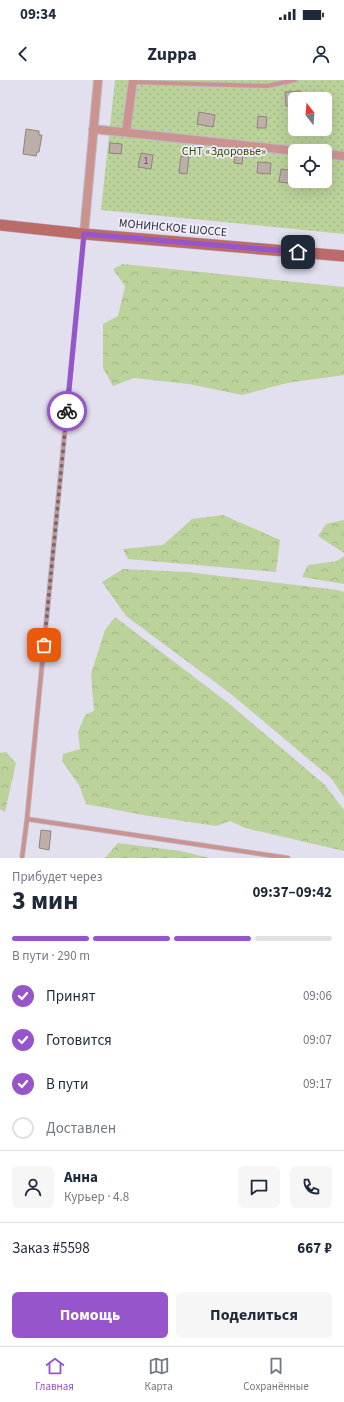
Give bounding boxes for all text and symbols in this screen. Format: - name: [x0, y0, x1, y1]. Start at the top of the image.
- text: 09:34: [20, 4, 56, 25]
- text: Zuppa: [147, 42, 197, 67]
- icon: back: [12, 43, 34, 65]
- icon: person: [310, 43, 332, 65]
- north arrow: [288, 92, 332, 136]
- map controls: [288, 92, 332, 188]
- park label: СНТ «Здоровье»: [182, 143, 266, 160]
- button: locate: [288, 144, 332, 188]
- house number: 1: [144, 154, 149, 168]
- street label: МОНИНСКОЕ ШОССЕ: [118, 215, 228, 241]
- pin: [281, 235, 315, 269]
- icon: home: [287, 241, 309, 263]
- courier: [47, 391, 87, 431]
- icon: bike: [56, 400, 78, 422]
- pin: [27, 628, 61, 662]
- icon: bag: [33, 634, 55, 656]
- text: Прибудет через: [12, 868, 102, 886]
- text: 3 мин: [12, 882, 78, 919]
- text: 09:37–09:42: [252, 882, 332, 903]
- text: В пути · 290 m: [12, 947, 90, 965]
- icon: check: [12, 985, 34, 1007]
- text: Принят: [46, 986, 96, 1007]
- text: 09:06: [303, 987, 332, 1005]
- icon: check: [12, 1029, 34, 1051]
- text: Готовится: [46, 1030, 112, 1051]
- text: 09:07: [303, 1031, 332, 1049]
- icon: check: [12, 1073, 34, 1095]
- text: В пути: [46, 1074, 89, 1095]
- text: 09:17: [303, 1075, 332, 1093]
- text: Доставлен: [46, 1118, 116, 1139]
- button: person: [12, 1166, 54, 1208]
- button: chat: [238, 1166, 280, 1208]
- button: phone: [290, 1166, 332, 1208]
- text: Анна: [64, 1167, 98, 1188]
- text: Курьер · 4.8: [64, 1188, 129, 1206]
- text: Заказ #5598: [12, 1238, 90, 1259]
- text: 667 ₽: [297, 1238, 332, 1259]
- button: Помощь: [12, 1292, 168, 1338]
- button: Поделиться: [176, 1292, 332, 1338]
- tab: Главная: [35, 1355, 74, 1394]
- tab: Карта: [145, 1355, 173, 1394]
- tab: Сохранённые: [243, 1355, 309, 1394]

